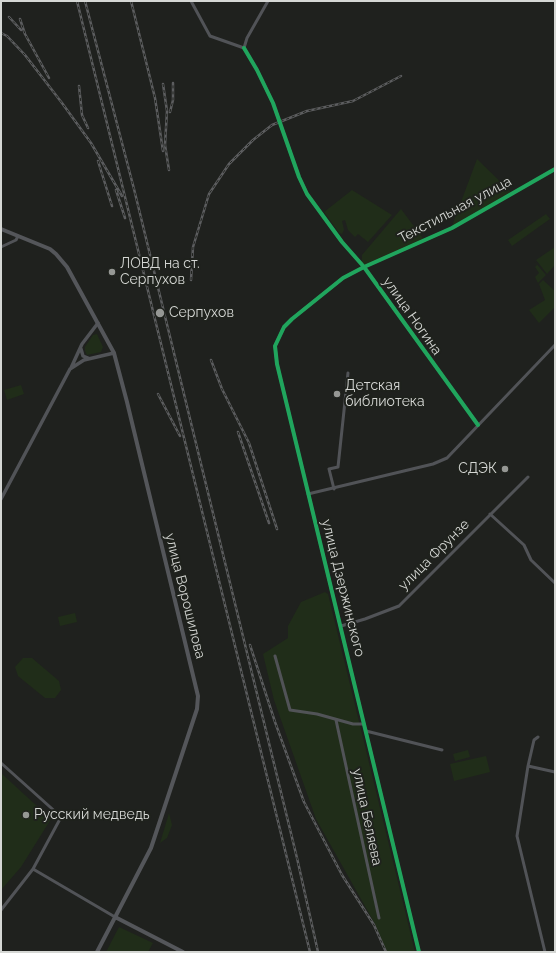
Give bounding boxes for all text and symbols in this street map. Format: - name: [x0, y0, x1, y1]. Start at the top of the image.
- street label: Текстильная улица: [396, 173, 514, 247]
- place label: ЛОВД на ст. Серпухов: [120, 256, 200, 288]
- marker: ЛОВД на ст. Серпухов: [107, 267, 117, 277]
- street label: улица Ногина: [379, 274, 445, 358]
- place label: Серпухов: [169, 305, 234, 321]
- marker: Серпухов: [154, 307, 166, 319]
- place label: Детская библиотека: [345, 378, 425, 410]
- marker: Детская библиотека: [332, 389, 342, 399]
- place label: СДЭК: [458, 461, 497, 477]
- marker: СДЭК: [500, 464, 510, 474]
- street label: улица Фрунзе: [395, 516, 473, 594]
- street label: улица Дзержинского: [318, 517, 368, 659]
- street label: улица Ворошилова: [161, 532, 209, 660]
- street label: улица Беляева: [348, 767, 386, 867]
- place label: Русский медведь: [34, 807, 150, 823]
- marker: Русский медведь: [21, 810, 31, 820]

